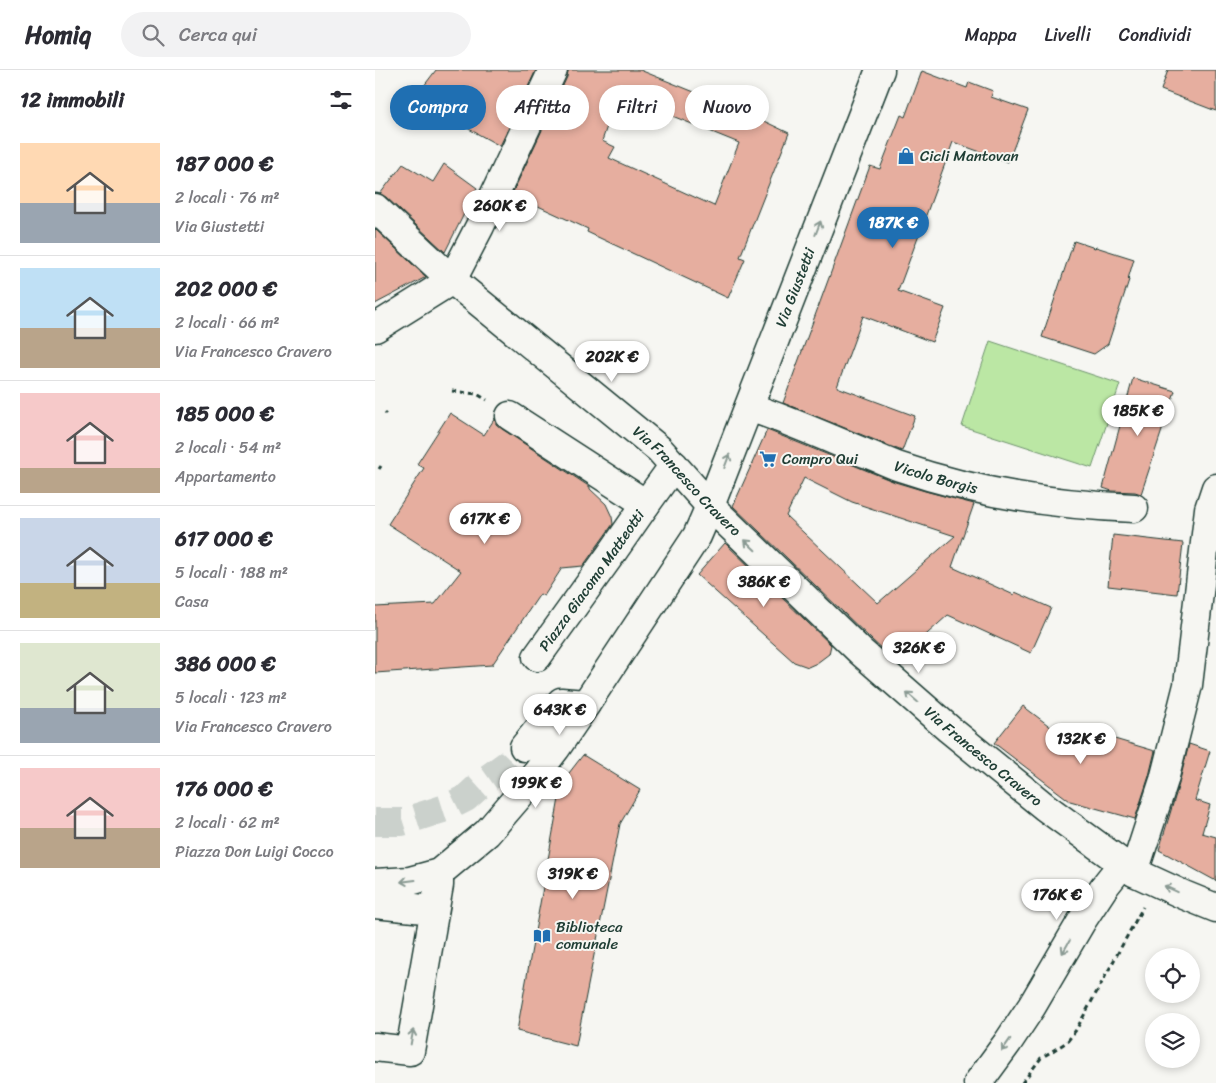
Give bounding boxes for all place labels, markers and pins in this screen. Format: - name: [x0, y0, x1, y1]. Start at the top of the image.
- place label: Cicli Mantovan: [920, 143, 1019, 169]
- shop icon: Cicli Mantovan: [896, 146, 916, 166]
- pin: 260K €: [459, 190, 541, 232]
- pin: 187K €: [852, 206, 934, 249]
- pin: 202K €: [571, 340, 653, 383]
- pin: 185K €: [1097, 394, 1179, 437]
- place label: Compro Qui: [782, 446, 859, 472]
- supermarket icon: Compro Qui: [758, 449, 778, 469]
- pin: 617K €: [444, 502, 526, 545]
- pin: 386K €: [723, 566, 805, 608]
- pin: 326K €: [878, 632, 960, 674]
- pin: 643K €: [519, 694, 601, 736]
- pin: 132K €: [1040, 722, 1122, 765]
- pin: 199K €: [495, 766, 577, 809]
- pin: 319K €: [532, 858, 614, 900]
- pin: 176K €: [1016, 878, 1098, 921]
- place label: Biblioteca comunale: [556, 914, 623, 957]
- library icon: Biblioteca comunale: [532, 926, 552, 946]

